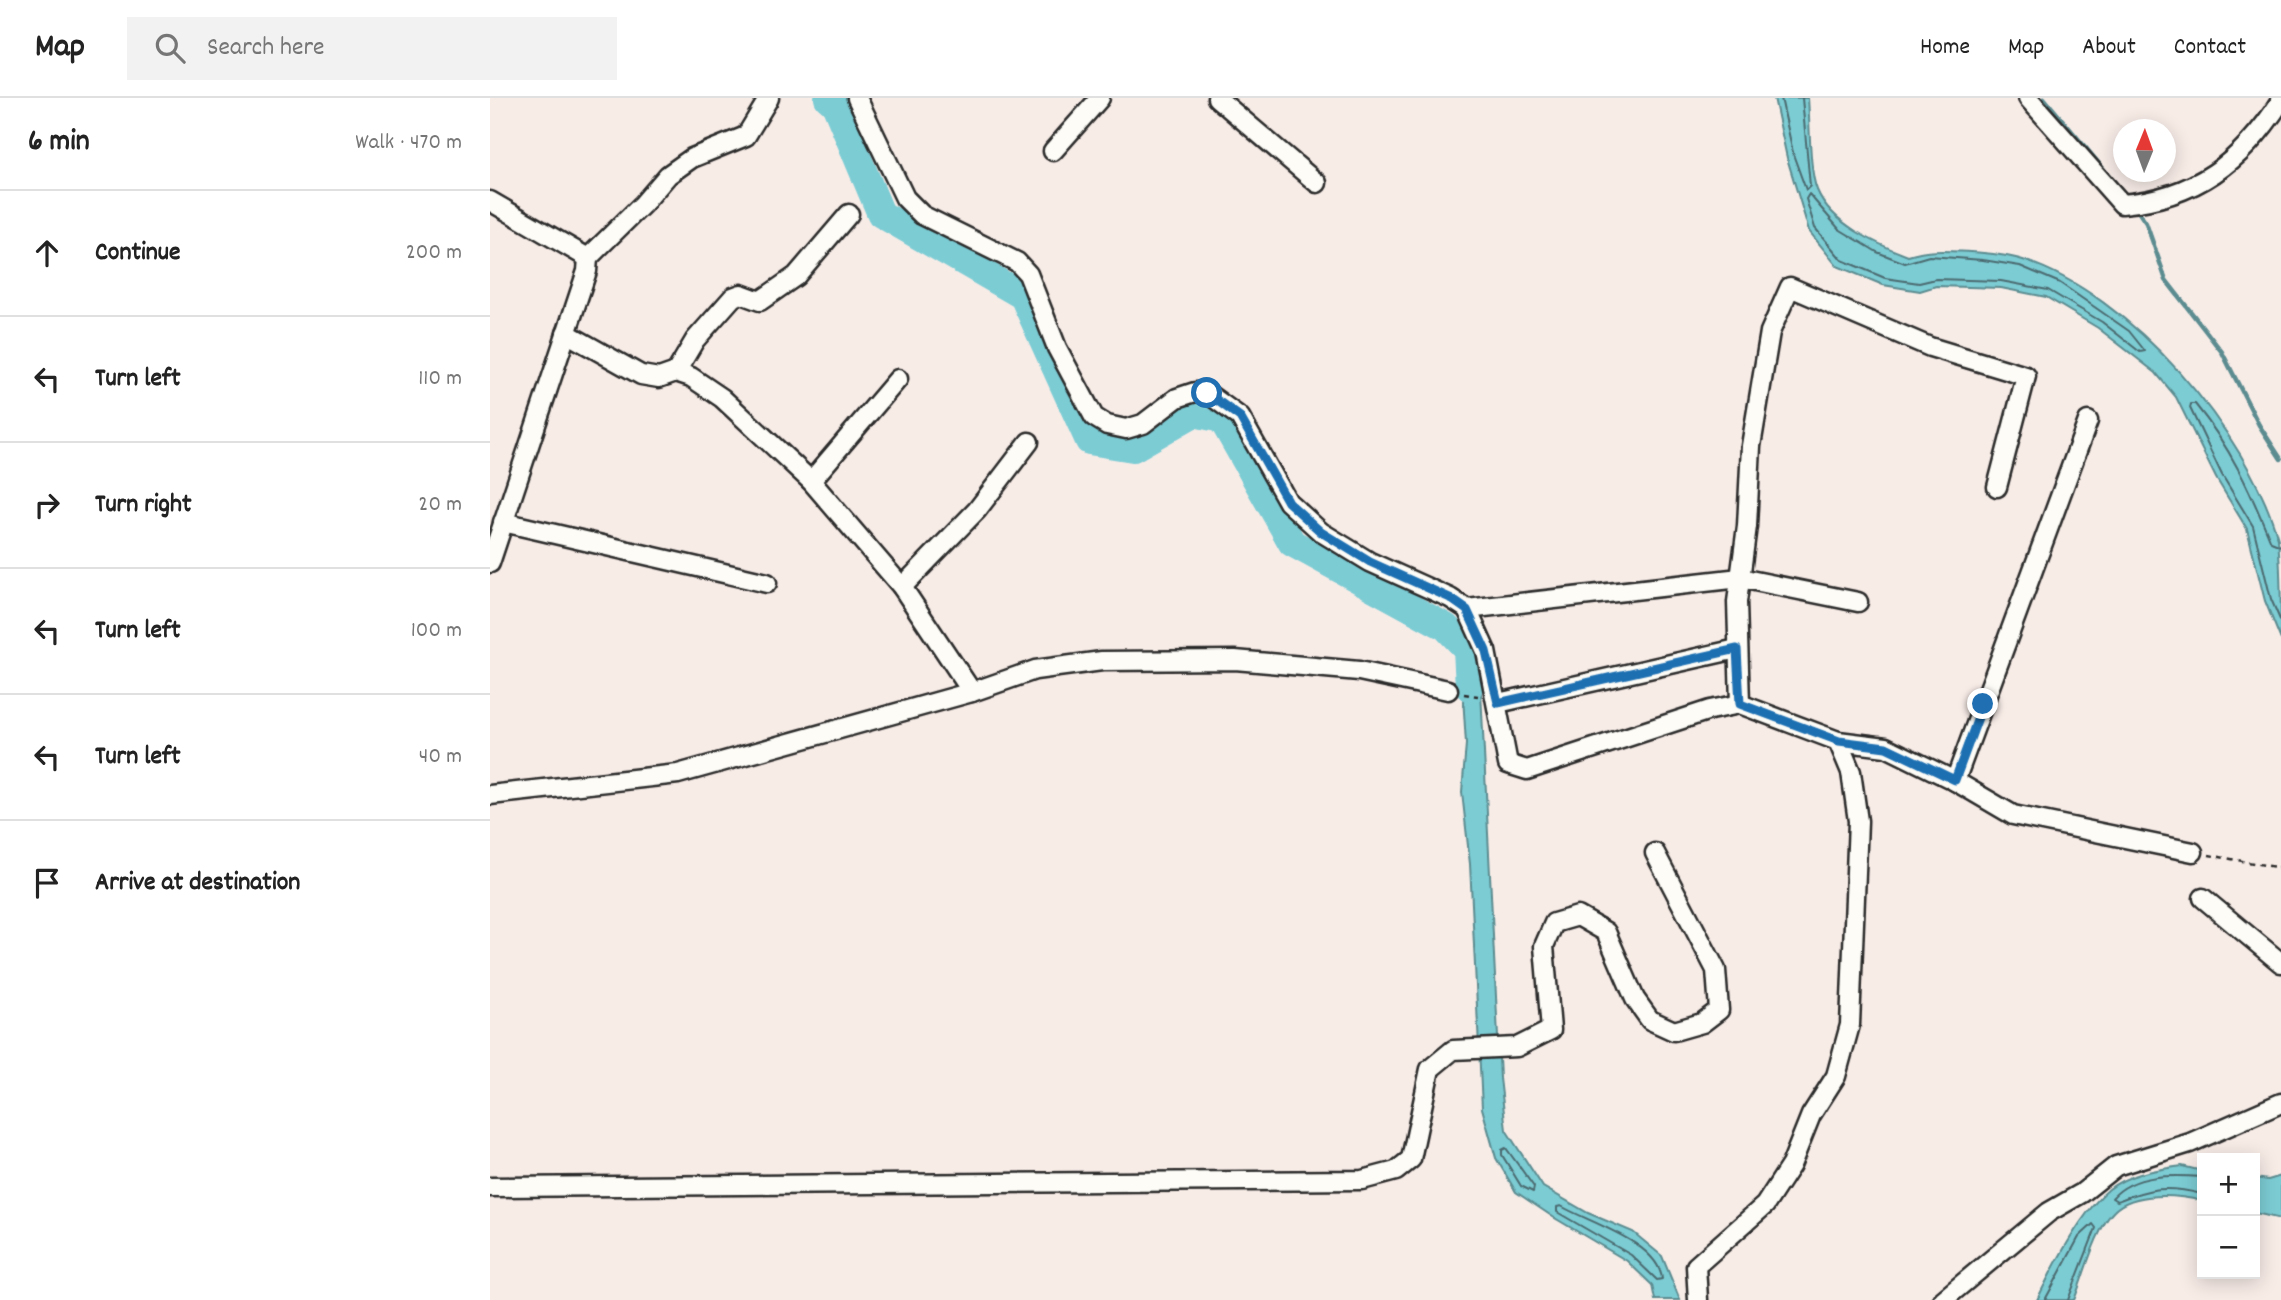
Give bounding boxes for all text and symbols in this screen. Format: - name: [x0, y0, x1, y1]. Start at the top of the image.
- search box: [127, 17, 617, 80]
- text: Map: [35, 25, 85, 72]
- icon: search: [151, 29, 189, 67]
- text: Search here: [207, 30, 325, 67]
- text: Home: [1920, 31, 1970, 65]
- text: Map: [2008, 31, 2044, 65]
- text: About: [2082, 31, 2136, 65]
- text: Contact: [2174, 31, 2246, 65]
- north arrow: [2113, 119, 2176, 182]
- text: 6 min: [28, 122, 90, 165]
- text: Walk · 470 m: [355, 127, 462, 160]
- icon: ahead: [28, 234, 66, 272]
- text: Continue: [95, 235, 180, 272]
- text: 200 m: [406, 237, 462, 270]
- icon: left: [28, 360, 66, 398]
- text: Turn left: [95, 361, 181, 398]
- text: 110 m: [418, 363, 462, 396]
- route start: [1191, 377, 1222, 408]
- icon: right: [28, 486, 66, 524]
- text: Turn right: [95, 487, 192, 524]
- text: 20 m: [418, 489, 462, 522]
- icon: left: [28, 612, 66, 650]
- text: Turn left: [95, 613, 181, 650]
- text: 100 m: [411, 615, 462, 648]
- route end: [1967, 688, 1998, 719]
- icon: left: [28, 738, 66, 776]
- text: Turn left: [95, 739, 181, 776]
- text: 40 m: [419, 741, 462, 774]
- icon: arrive: [28, 864, 66, 902]
- text: Arrive at destination: [95, 865, 300, 902]
- map controls: [2197, 1153, 2260, 1279]
- button: +: [2197, 1153, 2260, 1216]
- button: −: [2197, 1216, 2260, 1279]

